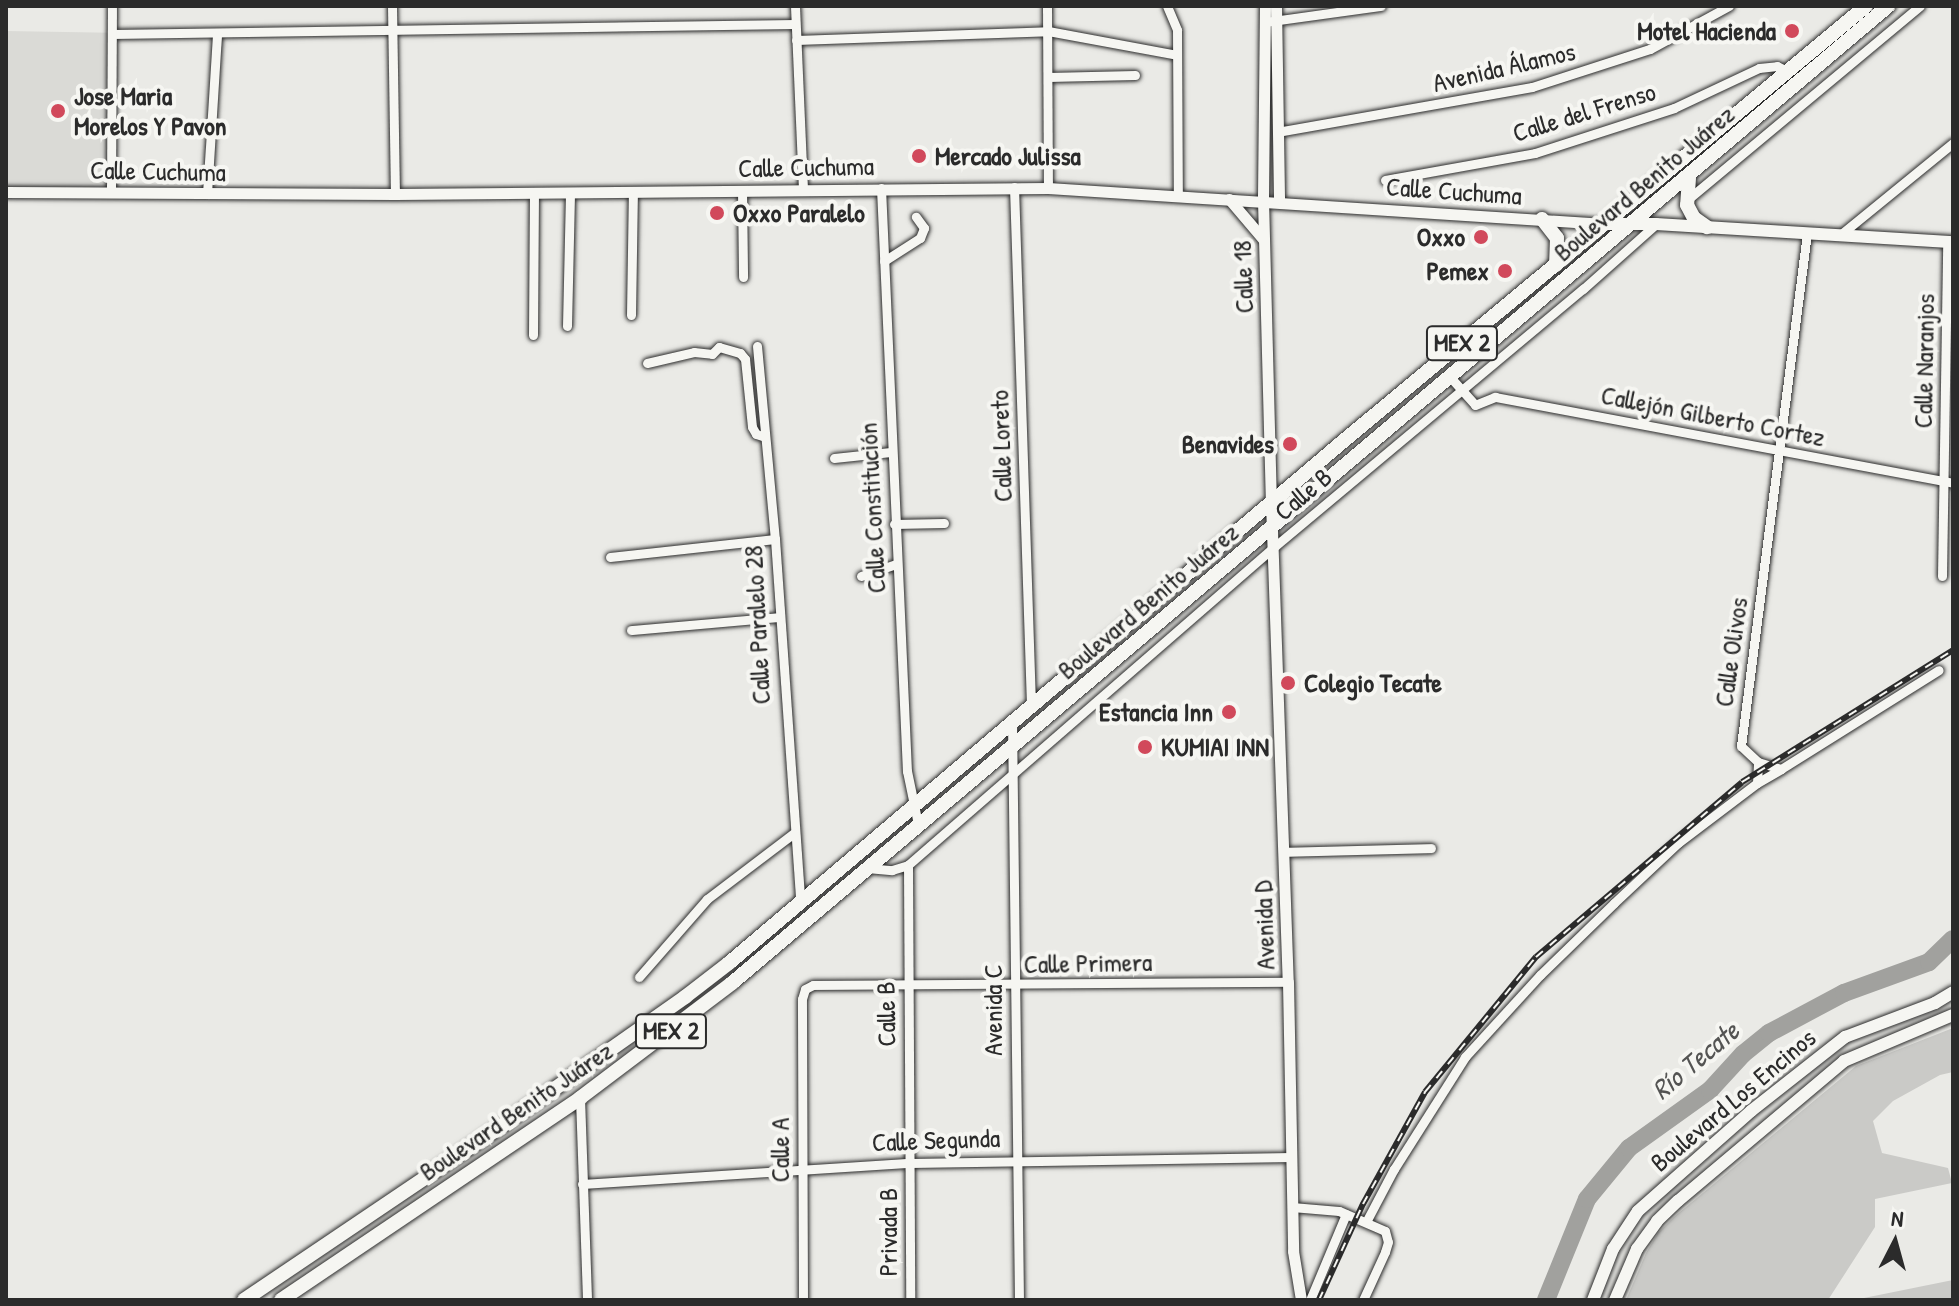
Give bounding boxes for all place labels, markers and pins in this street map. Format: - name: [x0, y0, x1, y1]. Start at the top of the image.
- place label: Motel Hacienda: [1637, 15, 1776, 47]
- marker: Motel Hacienda: [1783, 22, 1801, 40]
- place label: Jose Maria Morelos Y Pavon: [74, 80, 226, 142]
- marker: Jose Maria Morelos Y Pavon: [49, 102, 67, 120]
- place label: Mercado Julissa: [935, 140, 1081, 172]
- marker: Mercado Julissa: [910, 147, 928, 165]
- place label: Oxxo Paralelo: [733, 197, 865, 229]
- marker: Oxxo Paralelo: [708, 204, 726, 222]
- place label: Oxxo: [1417, 221, 1465, 253]
- marker: Oxxo: [1472, 228, 1490, 246]
- place label: Pemex: [1426, 255, 1489, 287]
- marker: Pemex: [1496, 262, 1514, 280]
- place label: Benavides: [1182, 428, 1274, 460]
- marker: Benavides: [1281, 435, 1299, 453]
- place label: Colegio Tecate: [1304, 667, 1442, 699]
- marker: Colegio Tecate: [1279, 674, 1297, 692]
- place label: Estancia Inn: [1099, 696, 1213, 728]
- marker: Estancia Inn: [1220, 703, 1238, 721]
- place label: KUMIAI INN: [1161, 731, 1269, 763]
- marker: KUMIAI INN: [1136, 738, 1154, 756]

